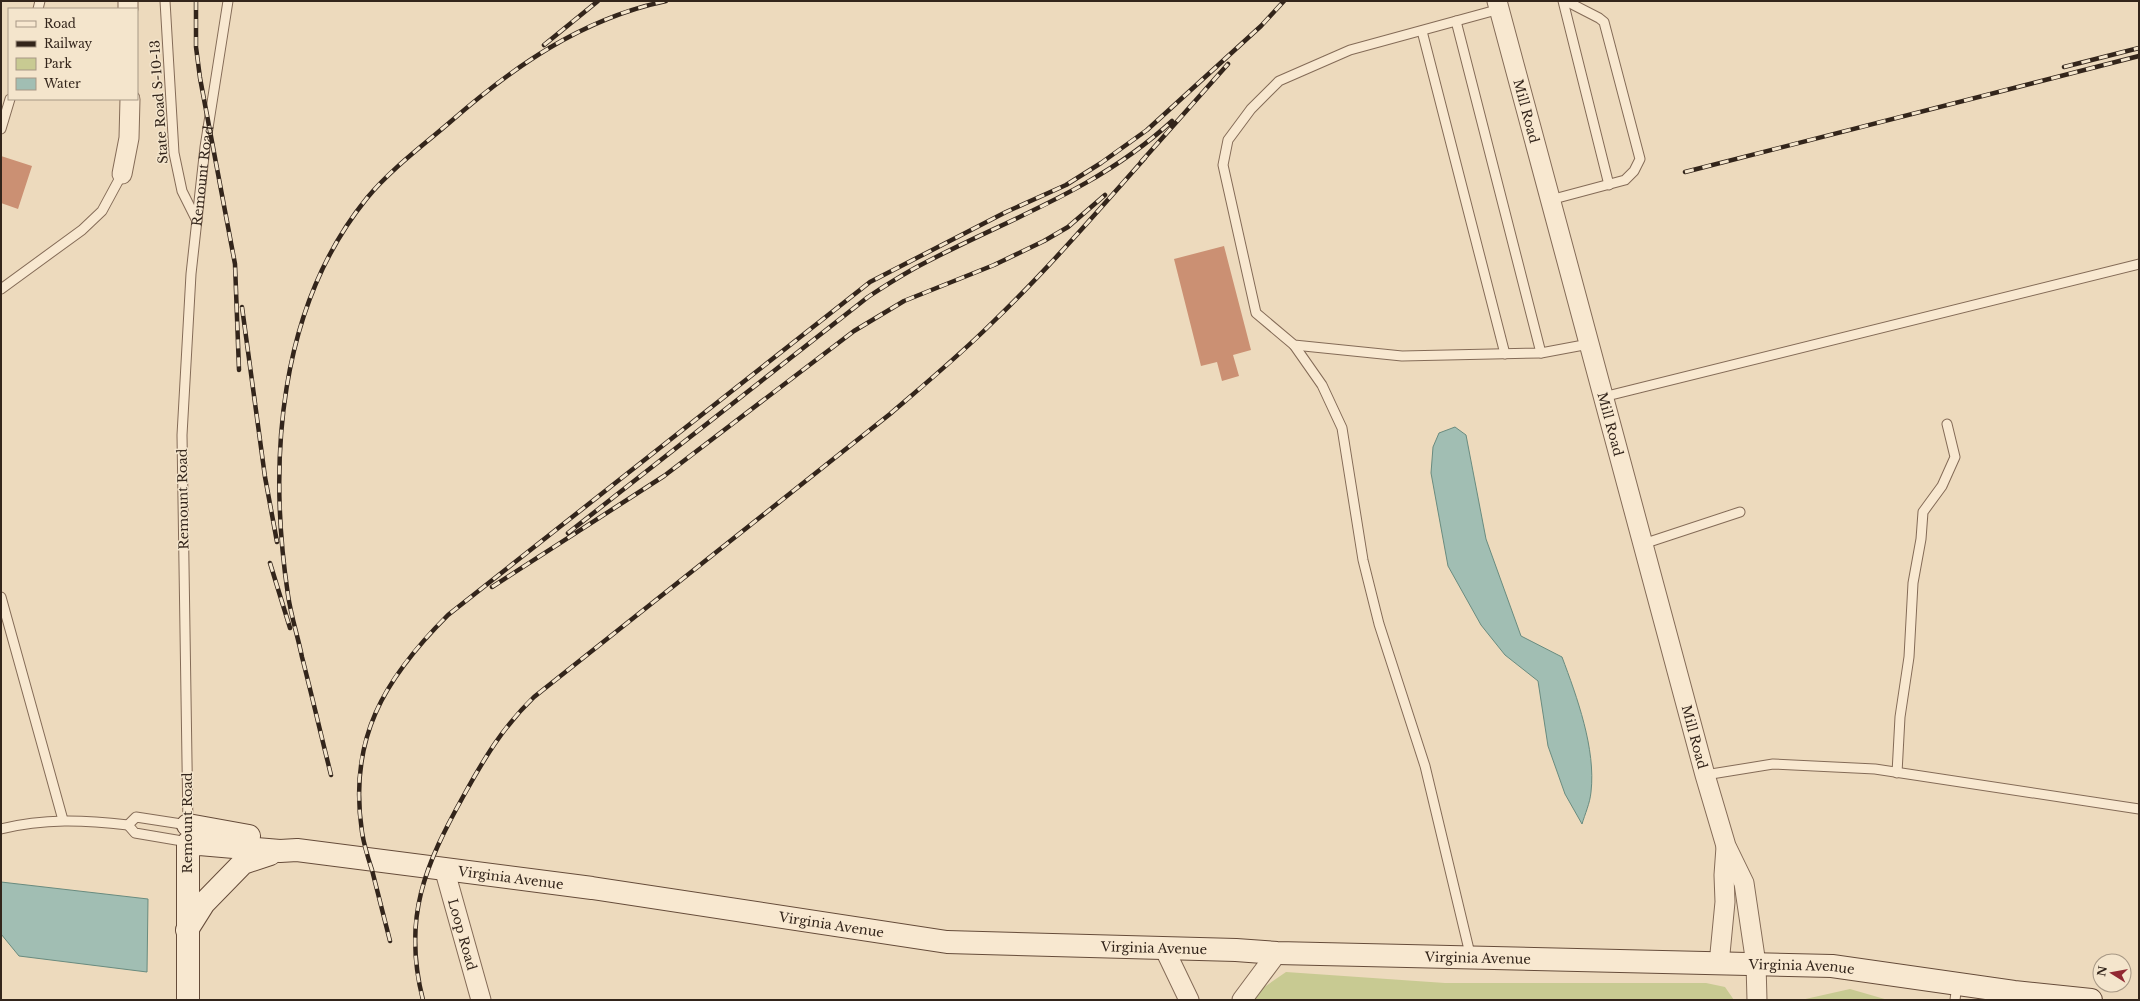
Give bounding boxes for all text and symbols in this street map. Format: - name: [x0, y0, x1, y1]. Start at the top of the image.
- legend: [8, 8, 138, 100]
- text: Road: [44, 16, 76, 31]
- text: Railway: [44, 36, 93, 51]
- street label: State Road S-10-13: [146, 39, 172, 165]
- text: Park: [44, 56, 72, 71]
- text: Water: [43, 76, 81, 91]
- street label: Mill Road: [1510, 77, 1543, 145]
- street label: Remount Road: [188, 124, 217, 227]
- street label: Mill Road: [1594, 390, 1627, 458]
- street label: Remount Road: [174, 448, 192, 550]
- street label: Mill Road: [1678, 703, 1712, 771]
- street label: Remount Road: [179, 772, 196, 873]
- street label: Virginia Avenue: [456, 862, 565, 893]
- street label: Loop Road: [444, 897, 481, 972]
- street label: Virginia Avenue: [777, 908, 885, 941]
- street label: Virginia Avenue: [1100, 938, 1207, 958]
- street label: Virginia Avenue: [1424, 948, 1531, 967]
- north arrow: [2092, 953, 2132, 993]
- street label: Virginia Avenue: [1747, 956, 1856, 978]
- text: N: [2094, 964, 2110, 978]

